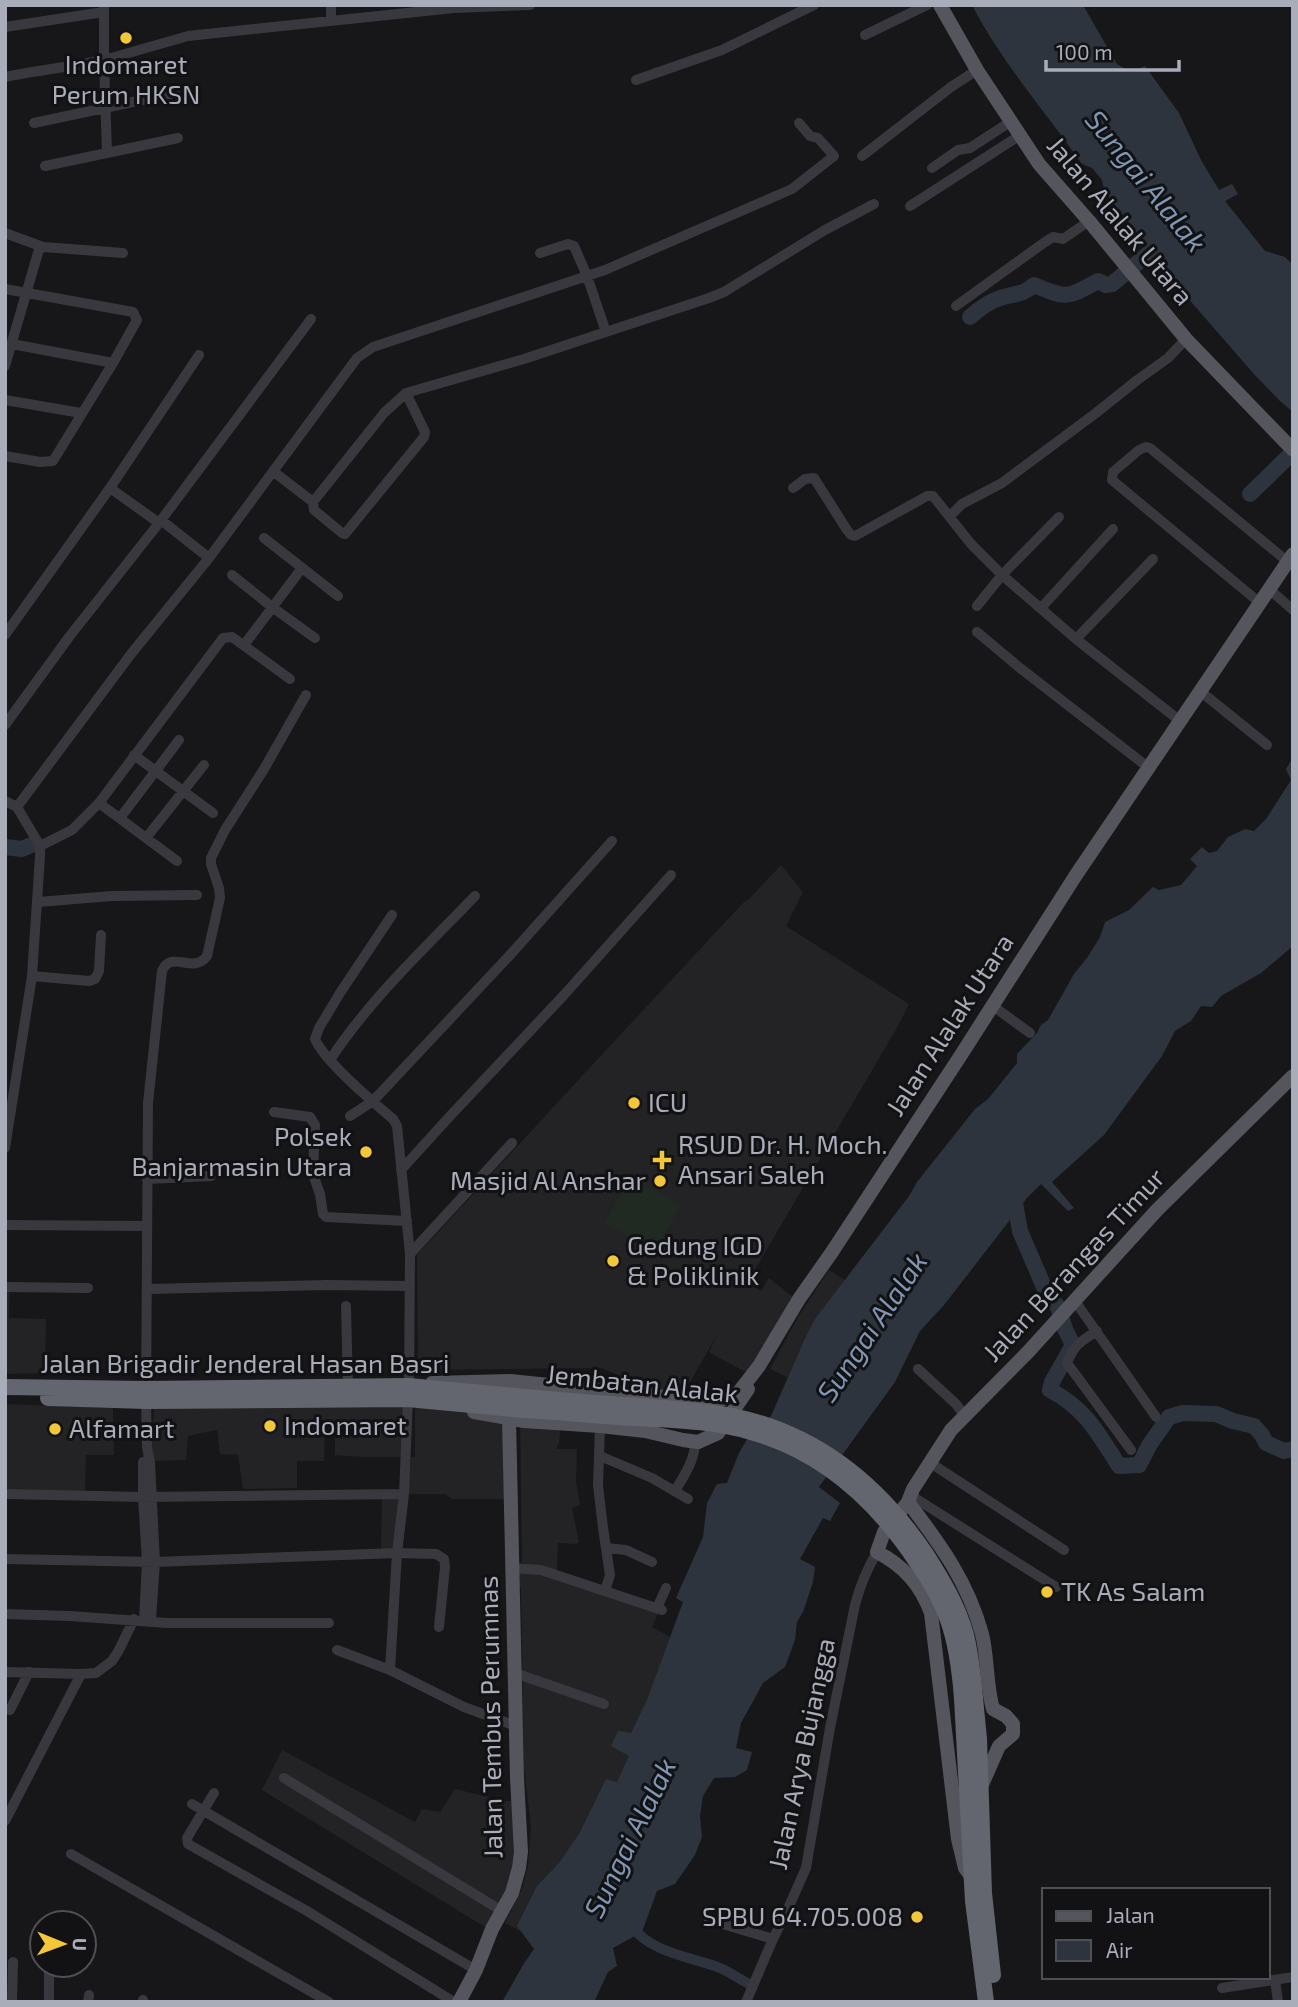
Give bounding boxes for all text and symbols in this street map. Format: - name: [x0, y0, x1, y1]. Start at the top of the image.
- scale bar: [1046, 28, 1179, 72]
- marker: Indomaret Perum HKSN: [118, 30, 134, 46]
- text: 100 m: [1056, 39, 1113, 64]
- place label: Indomaret Perum HKSN: [52, 48, 200, 109]
- water label: Sungai Alalak: [1079, 103, 1214, 258]
- street label: Jalan Alalak Utara: [1042, 129, 1201, 311]
- street label: Jalan Alalak Utara: [878, 927, 1019, 1121]
- place label: ICU: [648, 1086, 687, 1117]
- marker: ICU: [626, 1095, 642, 1111]
- place label: Polsek Banjarmasin Utara: [131, 1120, 352, 1181]
- place label: RSUD Dr. H. Moch. Ansari Saleh: [678, 1128, 888, 1189]
- marker: Polsek Banjarmasin Utara: [358, 1144, 374, 1160]
- marker: RSUD Dr. H. Moch. Ansari Saleh: [652, 1150, 672, 1170]
- street label: Jalan Berangas Timur: [975, 1161, 1170, 1367]
- place label: Masjid Al Anshar: [450, 1164, 646, 1195]
- marker: Masjid Al Anshar: [652, 1173, 668, 1189]
- place label: Gedung IGD & Poliklinik: [627, 1229, 763, 1290]
- water label: Sungai Alalak: [809, 1245, 934, 1408]
- marker: Gedung IGD & Poliklinik: [605, 1253, 621, 1269]
- street label: Jalan Brigadir Jenderal Hasan Basri: [40, 1347, 450, 1378]
- street label: Jembatan Alalak: [545, 1357, 740, 1408]
- place label: Indomaret: [284, 1409, 407, 1440]
- place label: Alfamart: [69, 1412, 174, 1443]
- marker: Indomaret: [262, 1418, 278, 1434]
- marker: Alfamart: [47, 1421, 63, 1437]
- street label: Jalan Tembus Perumnas: [472, 1575, 507, 1859]
- place label: TK As Salam: [1061, 1575, 1205, 1606]
- marker: TK As Salam: [1039, 1584, 1055, 1600]
- street label: Jalan Arya Bujangga: [761, 1635, 840, 1872]
- water label: Sungai Alalak: [576, 1752, 682, 1923]
- legend: [1042, 1888, 1270, 1979]
- place label: SPBU 64.705.008: [702, 1900, 903, 1931]
- text: Jalan: [1106, 1902, 1155, 1927]
- north arrow: [28, 1909, 98, 1979]
- marker: SPBU 64.705.008: [909, 1909, 925, 1925]
- text: Air: [1106, 1937, 1133, 1962]
- text: U: [69, 1938, 92, 1951]

